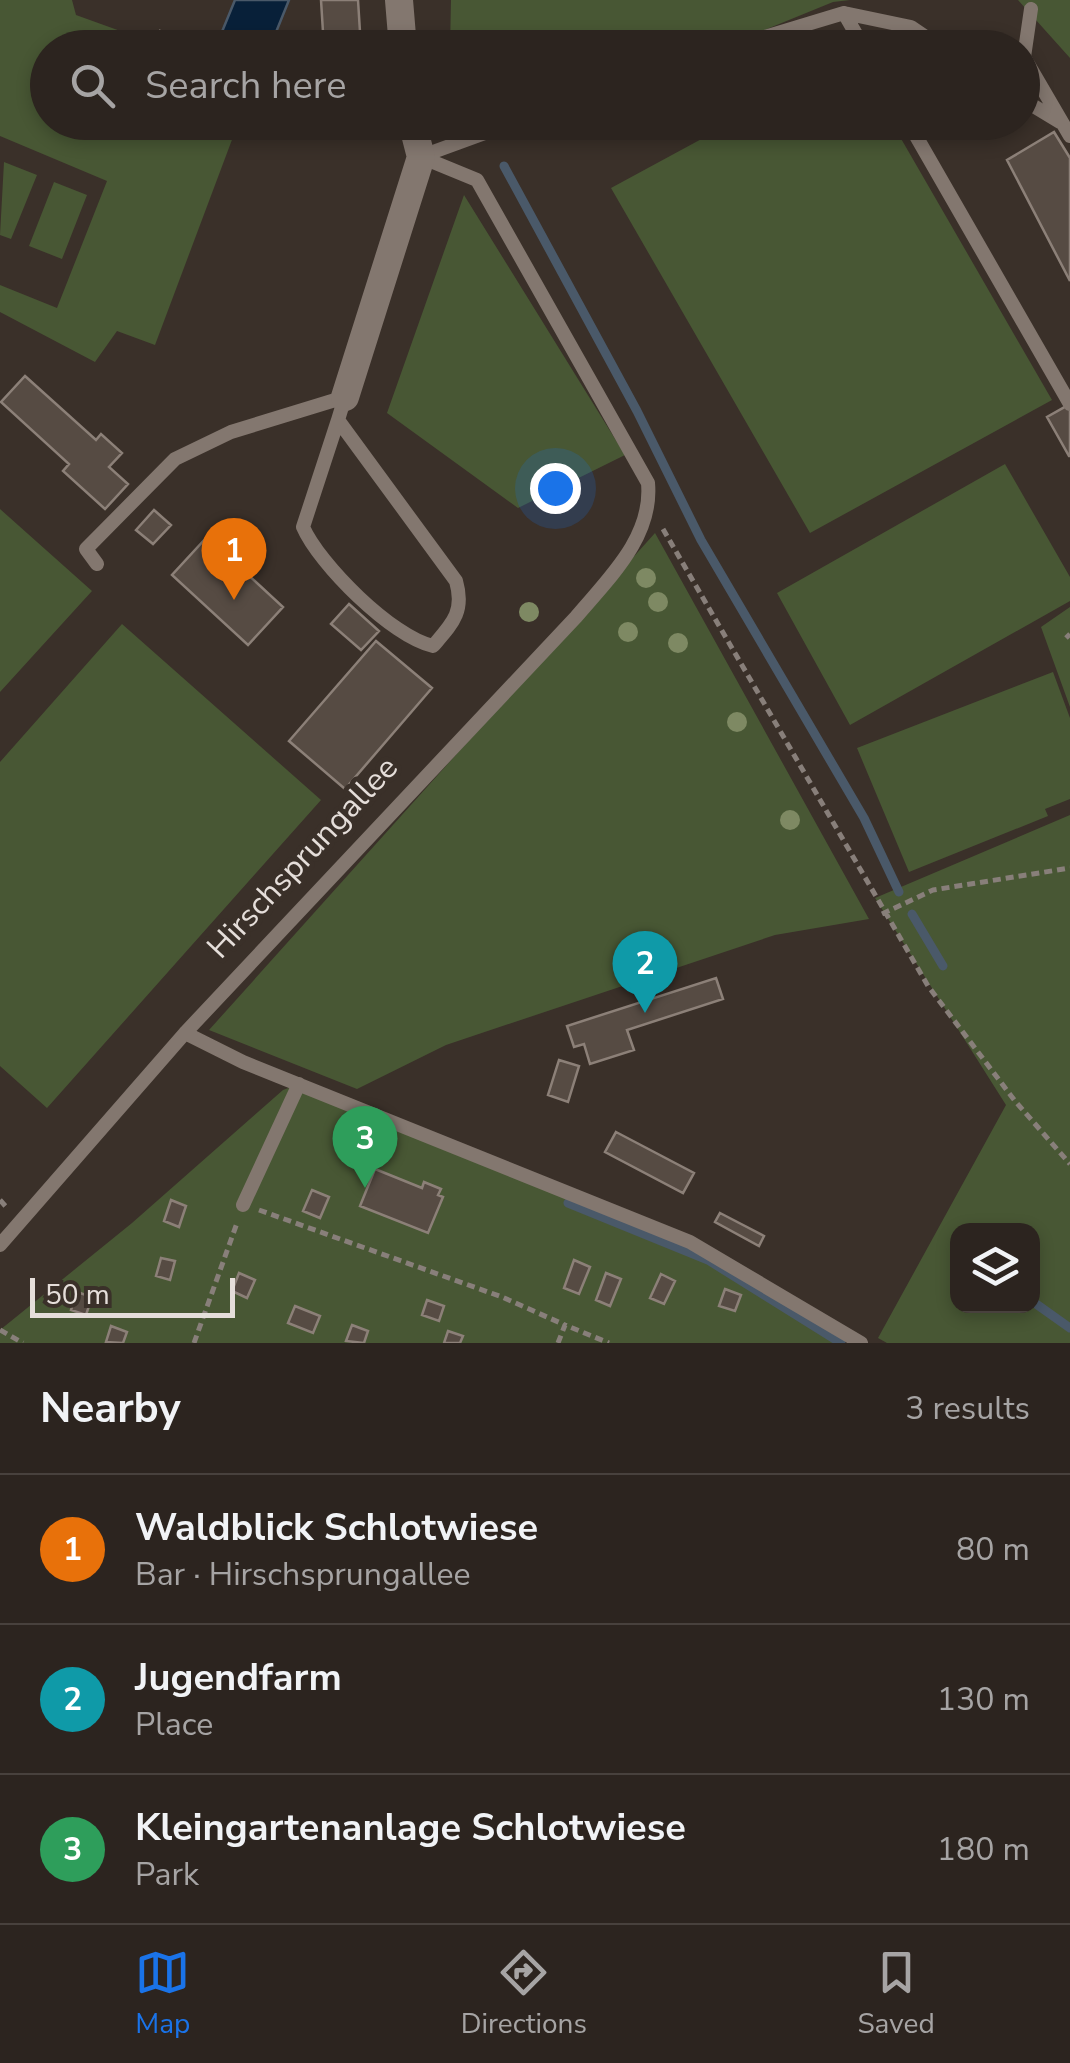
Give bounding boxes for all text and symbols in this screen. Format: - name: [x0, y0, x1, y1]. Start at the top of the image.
- search box: [30, 30, 1040, 140]
- icon: search: [65, 58, 120, 113]
- text: Search here: [145, 60, 346, 111]
- your location: [530, 463, 581, 514]
- pin: 1: [202, 518, 266, 600]
- street label: Hirschsprungallee: [197, 747, 407, 968]
- pin: 2: [612, 930, 678, 1013]
- pin: 3: [332, 1106, 398, 1188]
- map controls: [950, 1223, 1040, 1313]
- button: layers: [950, 1223, 1040, 1313]
- scale bar: [30, 1273, 235, 1318]
- text: 50 m: [45, 1276, 110, 1314]
- text: Nearby: [40, 1380, 181, 1437]
- text: 3 results: [905, 1387, 1030, 1430]
- text: Waldblick Schlotwiese: [135, 1502, 538, 1553]
- text: 1: [63, 1528, 82, 1571]
- text: 80 m: [956, 1528, 1030, 1571]
- text: Bar · Hirschsprungallee: [135, 1553, 470, 1596]
- text: Jugendfarm: [135, 1652, 342, 1703]
- text: 2: [63, 1678, 82, 1721]
- text: 130 m: [937, 1678, 1030, 1721]
- text: Place: [135, 1703, 213, 1746]
- text: Kleingartenanlage Schlotwiese: [135, 1802, 686, 1853]
- text: 3: [63, 1828, 82, 1871]
- text: 180 m: [937, 1828, 1030, 1871]
- text: Park: [135, 1853, 199, 1896]
- tab: Map: [135, 1945, 190, 2043]
- tab: Directions: [461, 1945, 587, 2043]
- tab: Saved: [857, 1945, 935, 2043]

